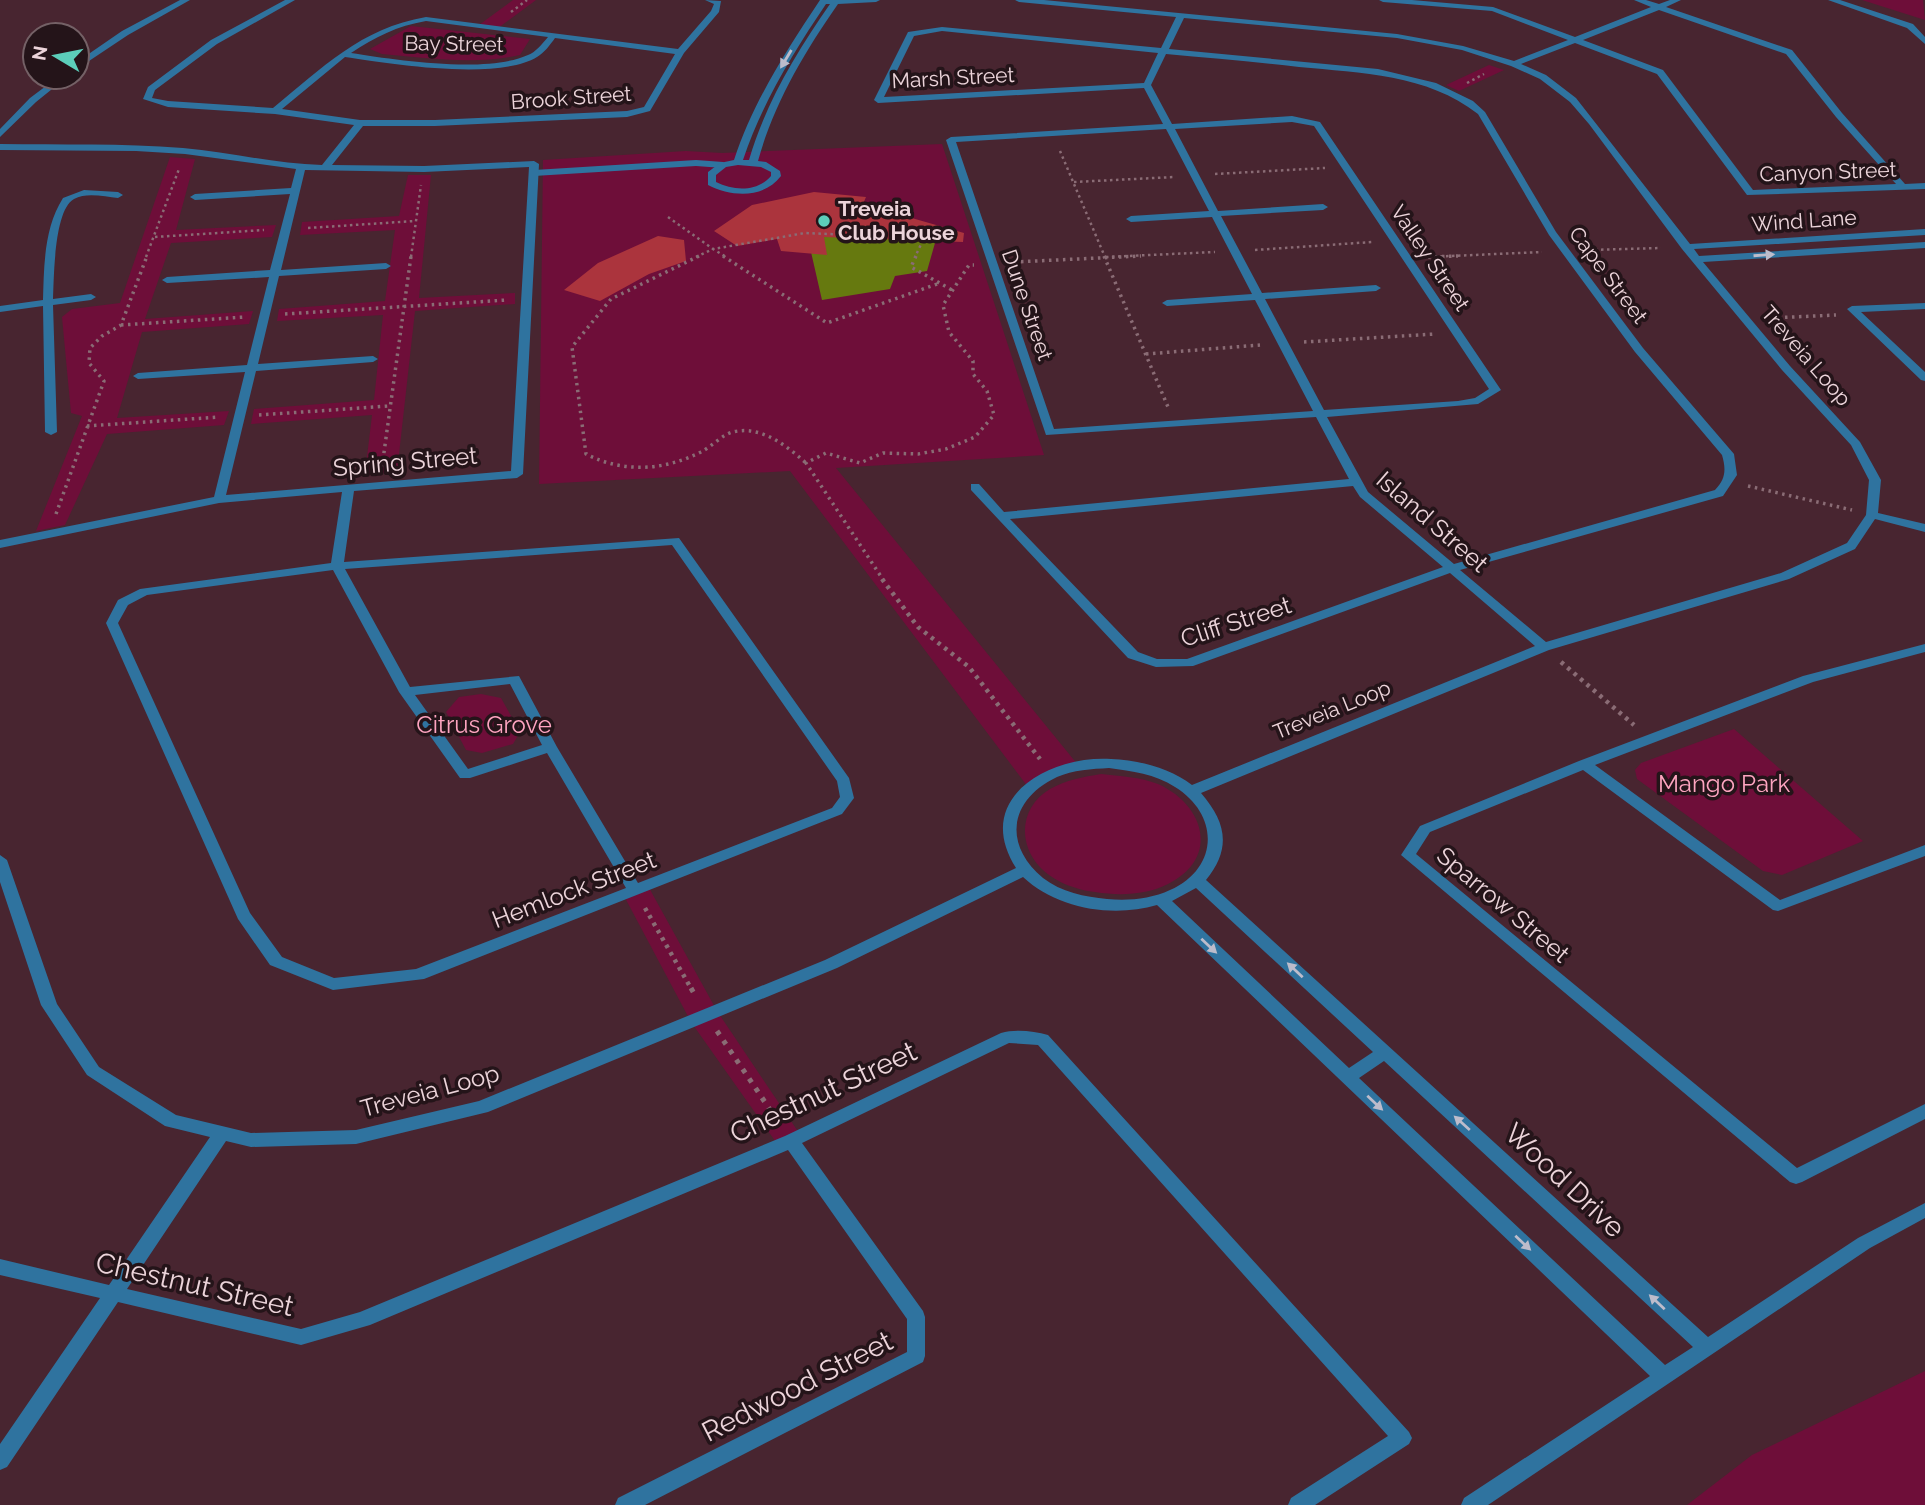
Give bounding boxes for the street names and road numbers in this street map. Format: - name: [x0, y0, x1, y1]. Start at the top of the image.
- street label: Bay Street: [404, 30, 504, 57]
- street label: Marsh Street: [891, 62, 1015, 93]
- street label: Brook Street: [510, 81, 632, 114]
- street label: Canyon Street: [1759, 157, 1897, 186]
- street label: Valley Street: [1386, 200, 1475, 315]
- street label: Wind Lane: [1750, 204, 1857, 237]
- street label: Cape Street: [1564, 221, 1653, 328]
- street label: Dune Street: [997, 246, 1058, 364]
- street label: Treveia Loop: [1756, 300, 1857, 411]
- street label: Spring Street: [332, 441, 478, 482]
- street label: Island Street: [1371, 465, 1494, 578]
- street label: Cliff Street: [1177, 590, 1295, 653]
- street label: Treveia Loop: [1269, 675, 1394, 744]
- street label: Sparrow Street: [1431, 841, 1576, 969]
- street label: Hemlock Street: [488, 845, 660, 934]
- street label: Chestnut Street: [725, 1035, 922, 1150]
- street label: Treveia Loop: [357, 1058, 502, 1123]
- street label: Wood Drive: [1498, 1116, 1632, 1244]
- street label: Chestnut Street: [93, 1246, 298, 1323]
- street label: Redwood Street: [696, 1324, 899, 1449]

